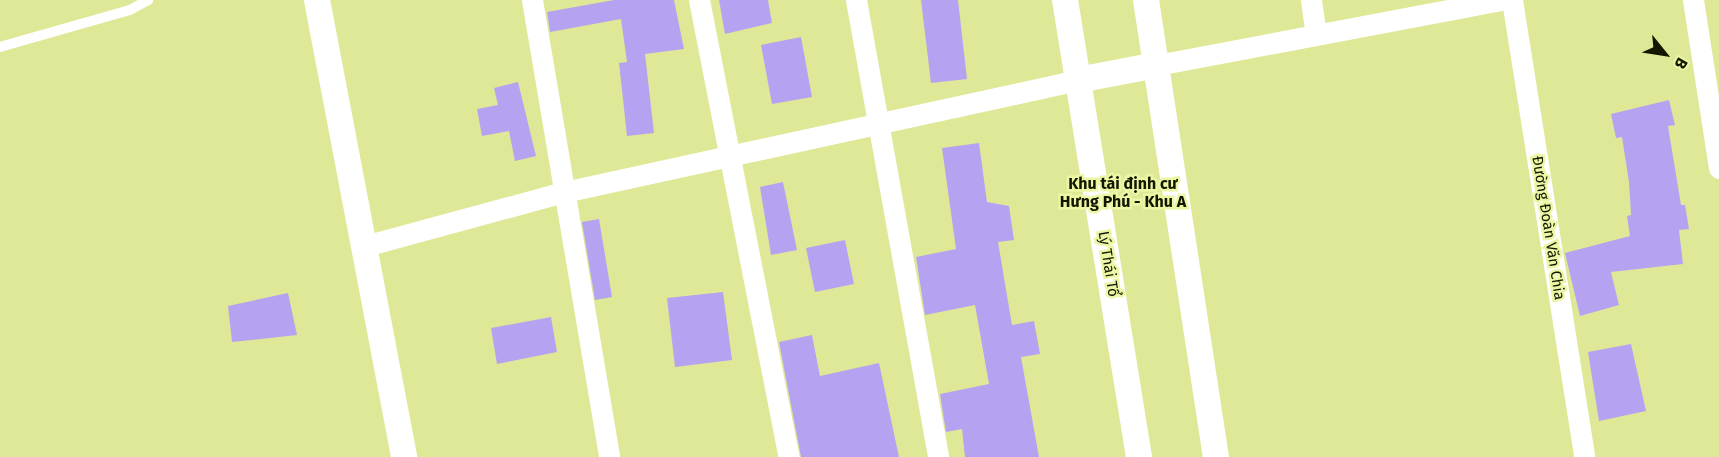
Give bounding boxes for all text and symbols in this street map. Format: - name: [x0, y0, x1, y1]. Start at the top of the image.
- north arrow: [1635, 24, 1695, 84]
- text: B: [1670, 54, 1692, 72]
- street label: Đường Đoàn Văn Chia: [1528, 155, 1568, 301]
- district label: Khu tái định cư Hưng Phú - Khu A: [1060, 174, 1186, 212]
- street label: Lý Thái Tổ: [1094, 230, 1122, 298]

